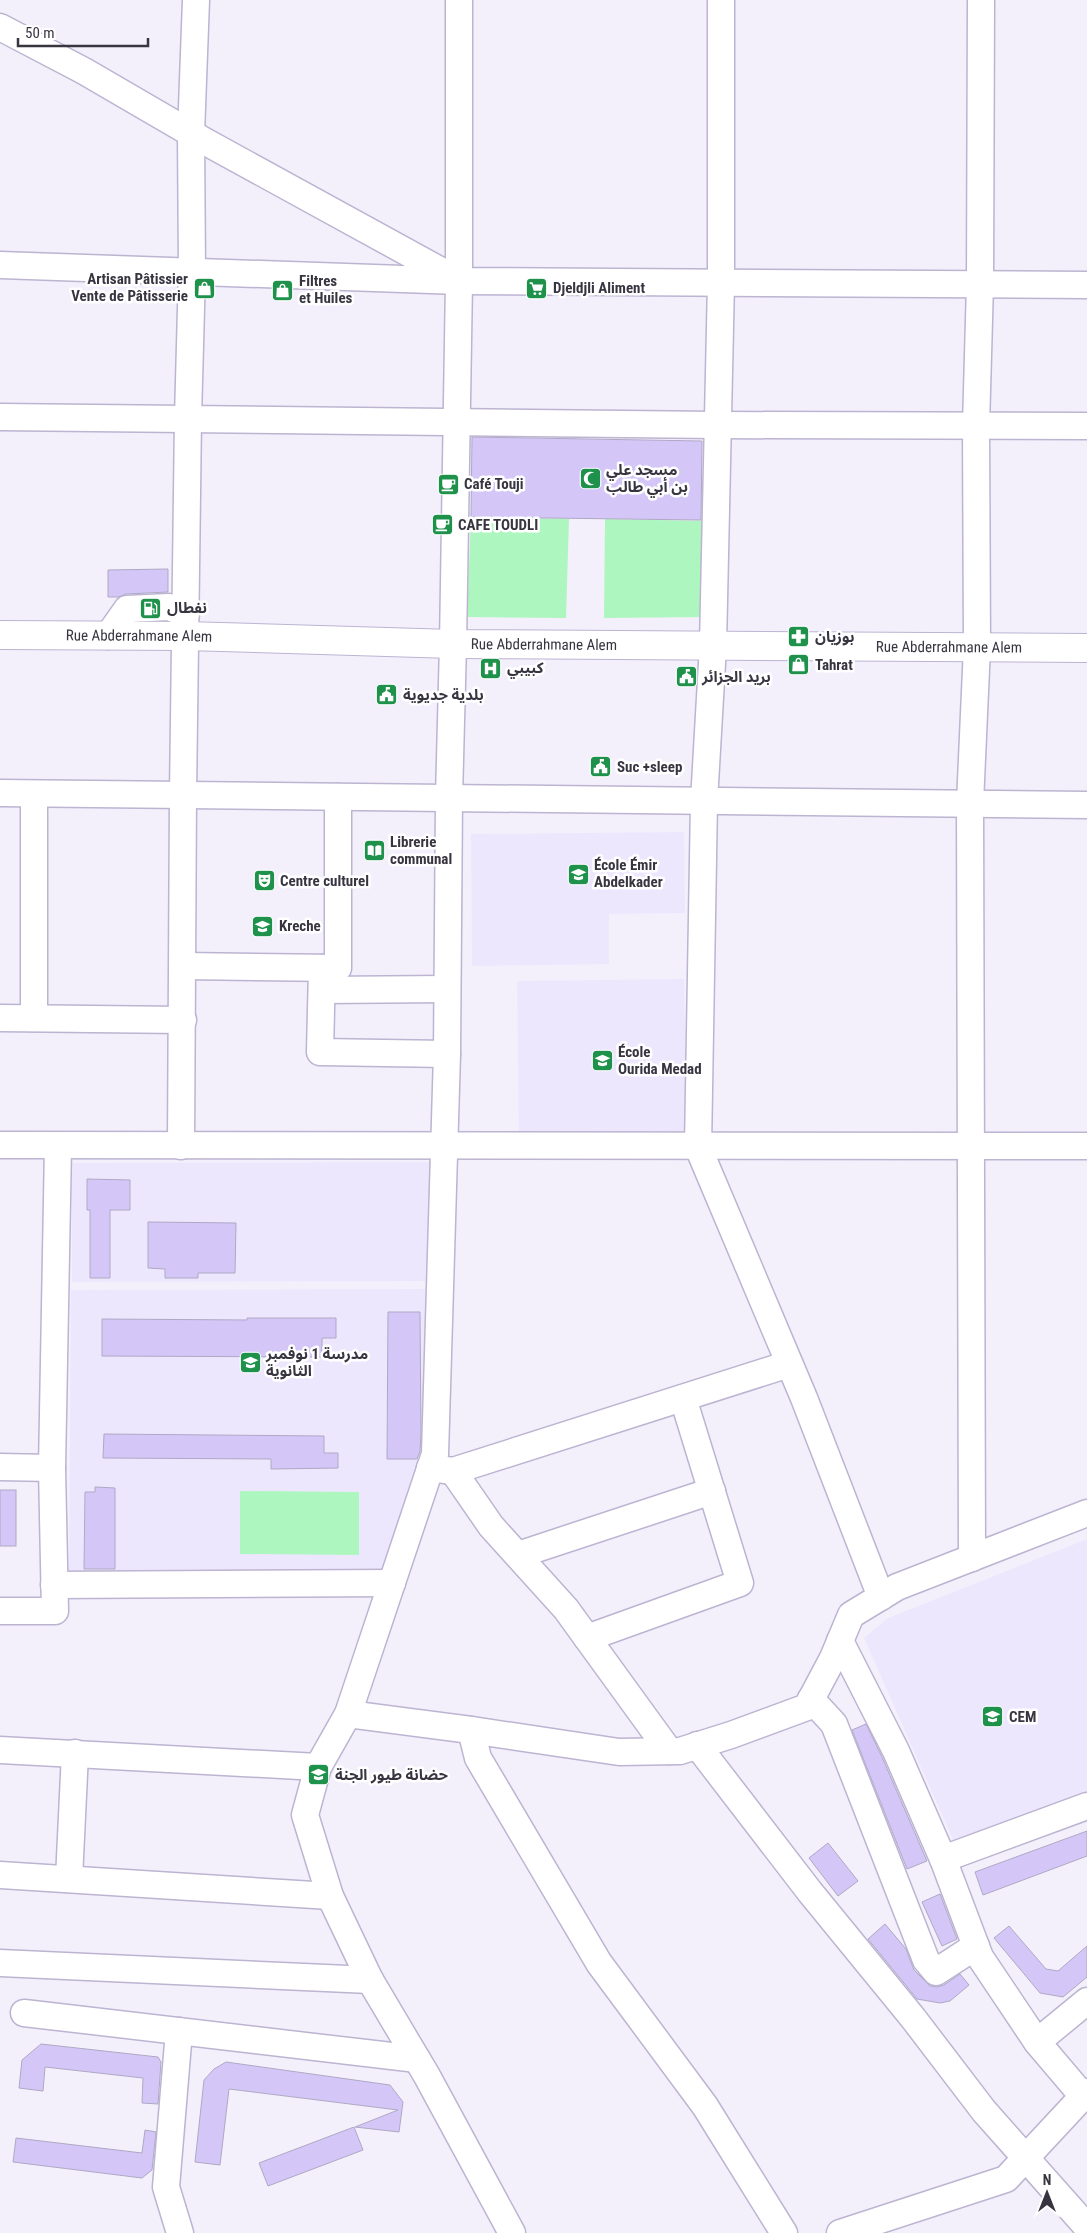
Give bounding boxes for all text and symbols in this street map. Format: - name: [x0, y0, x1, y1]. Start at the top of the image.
- scale bar: [18, 15, 148, 47]
- text: 50 m: [25, 24, 55, 42]
- place label: Artisan Pâtissier Vente de Pâtisserie: [71, 270, 188, 305]
- place label: Filtres et Huiles: [299, 272, 353, 307]
- shop icon: Artisan Pâtissier Vente de Pâtisserie: [192, 276, 216, 300]
- supermarket icon: Djeldjli Aliment: [525, 276, 549, 300]
- shop icon: Filtres et Huiles: [271, 278, 295, 302]
- place label: Djeldjli Aliment: [553, 279, 645, 297]
- place label: مسجد علي بن أبي طالب: [606, 461, 688, 498]
- mosque icon: مسجد علي بن أبي طالب: [578, 467, 602, 491]
- cafe icon: Café Touji: [436, 472, 460, 496]
- place label: Café Touji: [464, 475, 523, 493]
- cafe icon: CAFE TOUDLI: [430, 513, 454, 537]
- place label: CAFE TOUDLI: [458, 516, 538, 534]
- fuel station icon: نفطال: [139, 596, 163, 620]
- place label: نفطال: [167, 599, 207, 617]
- pharmacy icon: بوزيان: [787, 625, 811, 649]
- street label: Rue Abderrahmane Alem: [66, 626, 212, 646]
- place label: بوزيان: [815, 628, 855, 646]
- street label: Rue Abderrahmane Alem: [471, 635, 617, 654]
- street label: Rue Abderrahmane Alem: [876, 638, 1022, 657]
- shop icon: Tahrat: [787, 653, 811, 677]
- hospital icon: كبيبي: [479, 656, 503, 680]
- place label: Tahrat: [815, 656, 853, 674]
- place label: كبيبي: [507, 659, 544, 679]
- public building icon: بريد الجزائر: [674, 665, 698, 689]
- place label: بريد الجزائر: [701, 668, 771, 686]
- public building icon: بلدية جديوية: [375, 683, 399, 707]
- place label: بلدية جديوية: [403, 686, 484, 704]
- public building icon: Suc +sleep: [589, 755, 613, 779]
- place label: Suc +sleep: [617, 758, 682, 776]
- place label: Librerie communal: [390, 833, 452, 868]
- library icon: Librerie communal: [362, 839, 386, 863]
- place label: École Émir Abdelkader: [594, 856, 663, 891]
- school or university icon: École Émir Abdelkader: [566, 862, 590, 886]
- theatre icon: Centre culturel: [252, 869, 276, 893]
- place label: Centre culturel: [280, 872, 369, 890]
- school or university icon: Kreche: [251, 914, 275, 938]
- place label: Kreche: [279, 917, 321, 935]
- place label: École Ourida Medad: [618, 1043, 702, 1078]
- school or university icon: École Ourida Medad: [590, 1049, 614, 1073]
- place label: مدرسة 1 نوفمبر الثانوية: [265, 1345, 368, 1380]
- school or university icon: مدرسة 1 نوفمبر الثانوية: [238, 1351, 262, 1375]
- school or university icon: CEM: [981, 1705, 1005, 1729]
- place label: CEM: [1009, 1708, 1036, 1726]
- school or university icon: حضانة طيور الجنة: [307, 1763, 331, 1787]
- place label: حضانة طيور الجنة: [335, 1766, 448, 1784]
- north arrow: [1022, 2168, 1072, 2218]
- text: N: [1043, 2172, 1051, 2188]

